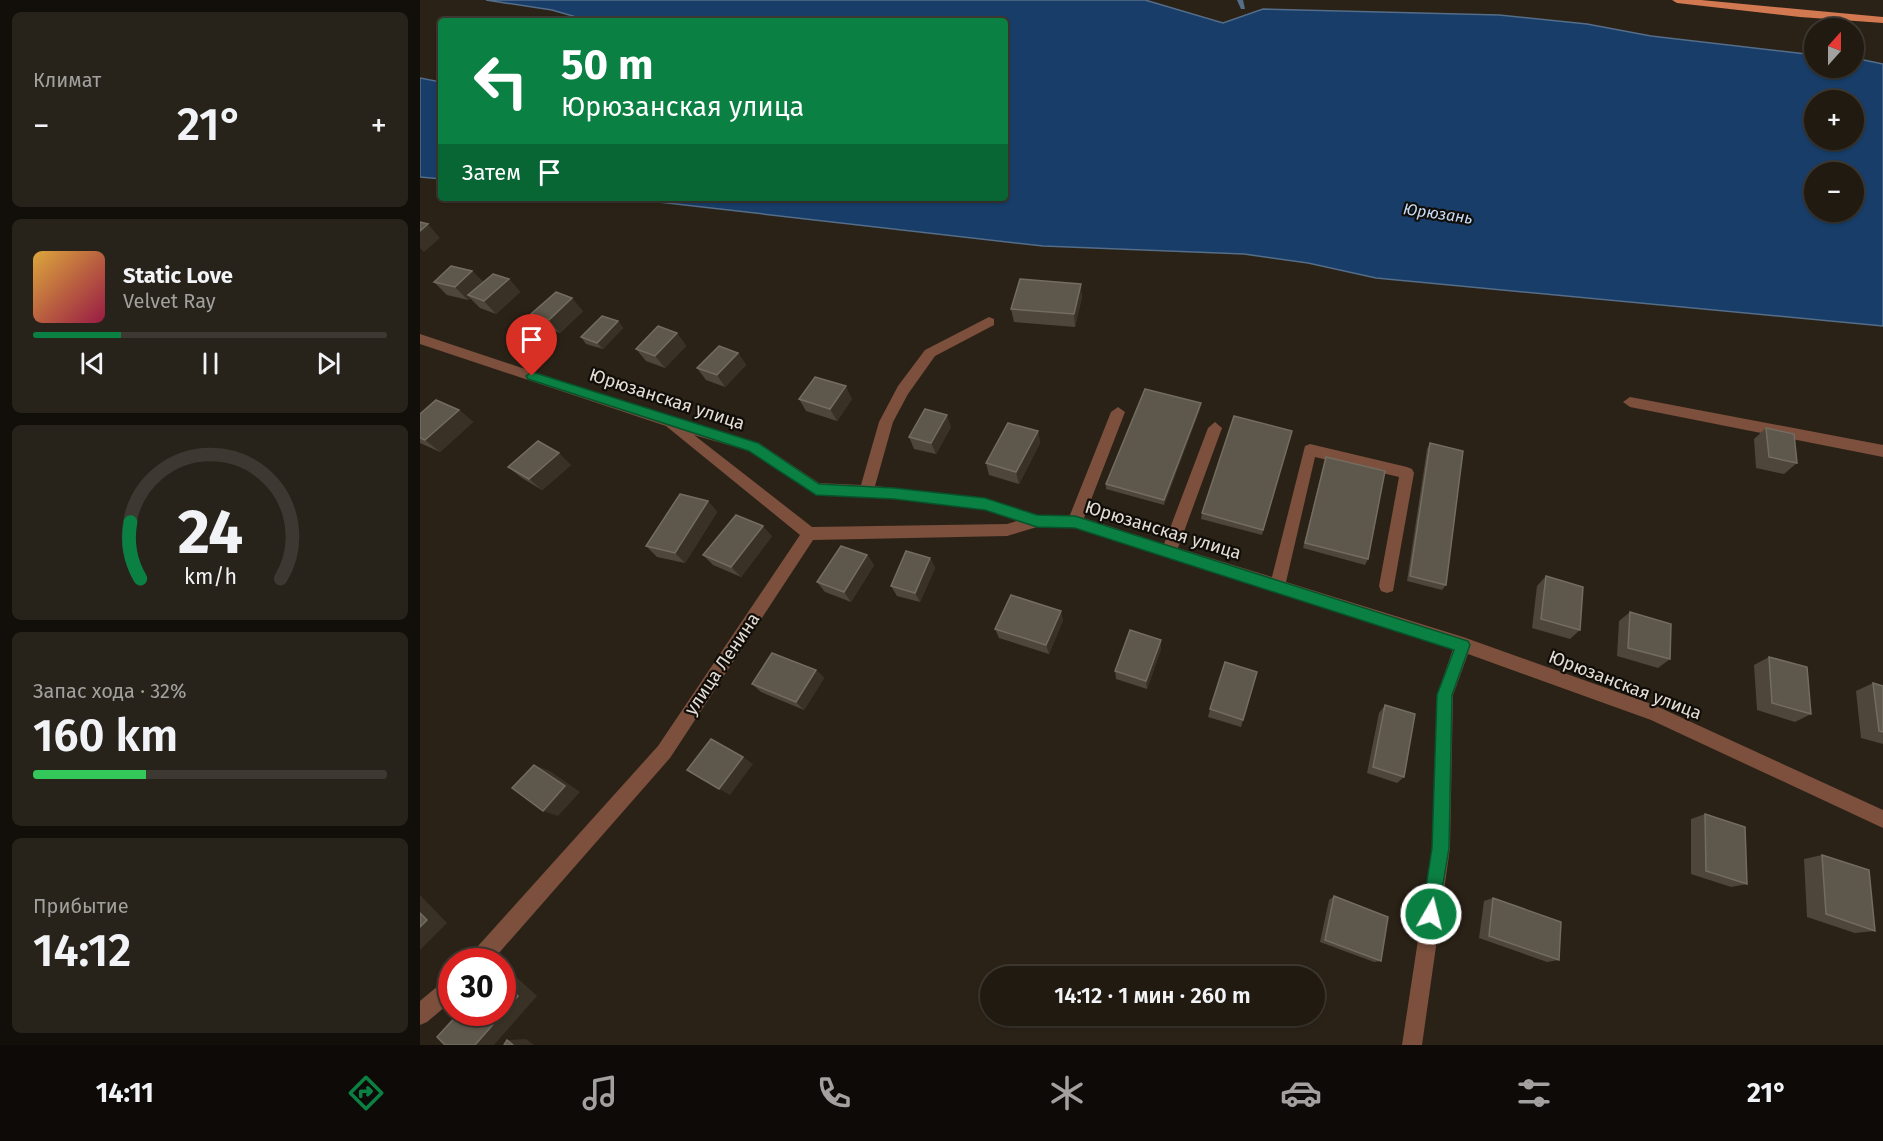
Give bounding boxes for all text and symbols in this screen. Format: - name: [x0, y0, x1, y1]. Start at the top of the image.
- north arrow: [1804, 18, 1864, 78]
- map controls: [1804, 18, 1864, 222]
- text: 50 m: [561, 40, 654, 90]
- icon: left: [462, 42, 540, 120]
- text: Климат: [33, 68, 101, 92]
- button: +: [1804, 90, 1864, 150]
- text: Юрюзанская улица: [561, 91, 804, 123]
- text: 21°: [177, 98, 243, 152]
- text: −: [33, 106, 50, 146]
- text: +: [371, 106, 387, 146]
- icon: arrive: [533, 156, 566, 189]
- text: Затем: [462, 159, 521, 186]
- button: −: [1804, 162, 1864, 222]
- water label: Юрюзань: [1402, 199, 1474, 228]
- text: Static Love: [123, 262, 233, 289]
- text: Velvet Ray: [123, 289, 216, 313]
- pin: [506, 314, 557, 376]
- icon: arrive: [515, 323, 548, 356]
- icon: previous: [76, 347, 109, 380]
- icon: pause: [194, 347, 227, 380]
- icon: next: [312, 347, 345, 380]
- street label: Юрюзанская улица: [586, 363, 748, 435]
- text: 24: [177, 496, 243, 571]
- street label: Юрюзанская улица: [1082, 496, 1244, 564]
- text: km/h: [183, 565, 237, 591]
- street label: улица Ленина: [680, 609, 764, 719]
- street label: Юрюзанская улица: [1545, 646, 1705, 724]
- text: Запас хода · 32%: [33, 679, 186, 703]
- text: 160 km: [33, 709, 178, 763]
- position arrow: [1399, 882, 1463, 946]
- text: Прибытие: [33, 894, 129, 918]
- text: 14:12: [33, 924, 131, 978]
- speed limit sign: 30: [438, 948, 516, 1026]
- text: 14:12 · 1 мин · 260 m: [1054, 982, 1251, 1009]
- icon: directions: [345, 1072, 387, 1114]
- icon: music: [579, 1072, 621, 1114]
- icon: phone: [813, 1072, 855, 1114]
- icon: climate: [1046, 1072, 1088, 1114]
- icon: car: [1280, 1072, 1322, 1114]
- icon: filters: [1513, 1072, 1555, 1114]
- text: 14:11: [96, 1077, 154, 1109]
- text: 21°: [1747, 1077, 1787, 1109]

